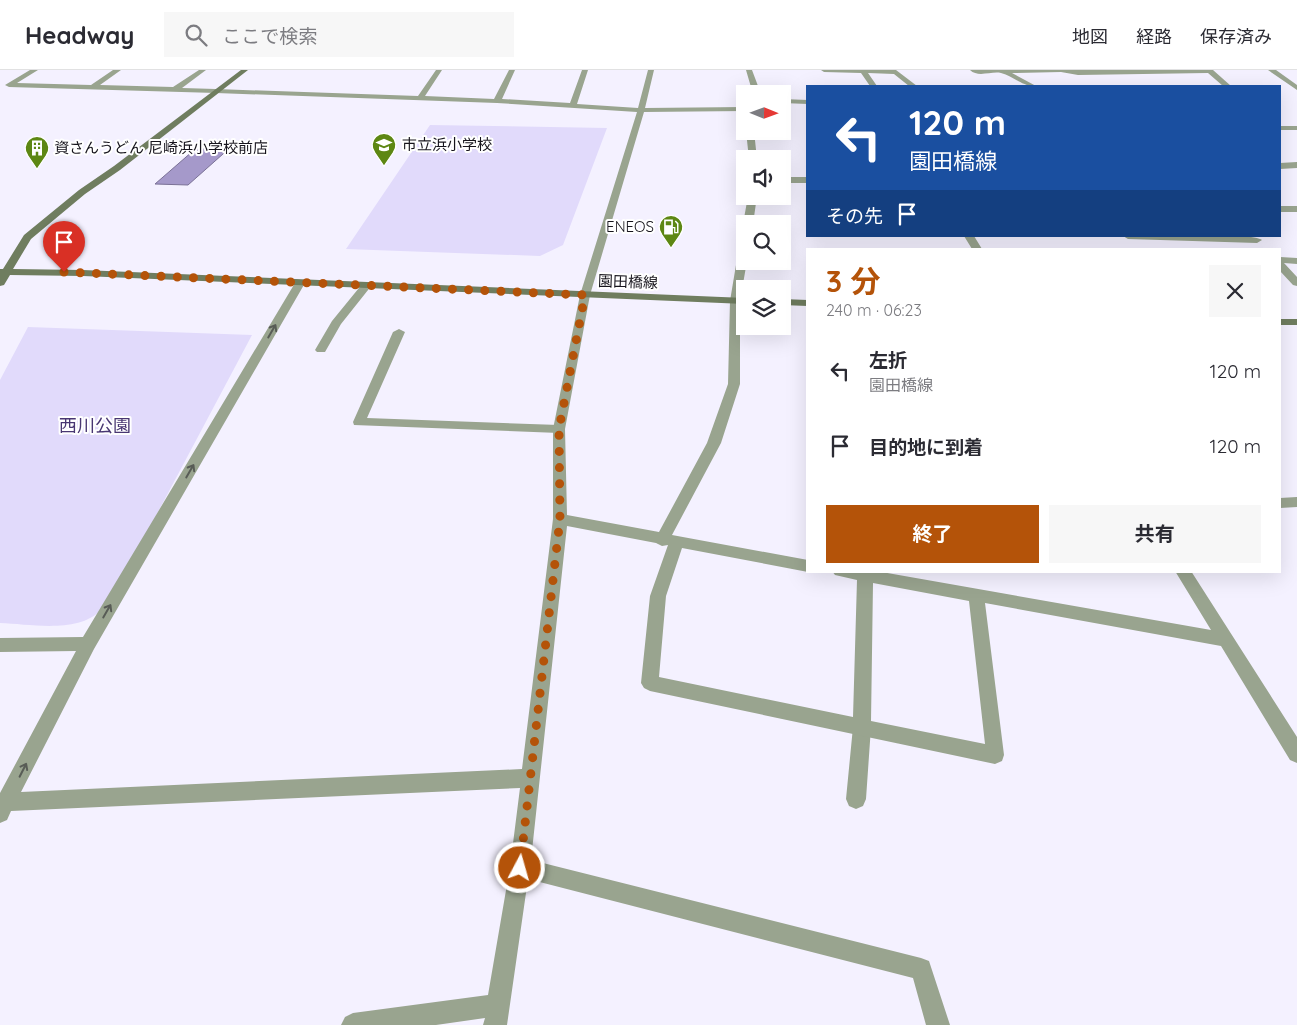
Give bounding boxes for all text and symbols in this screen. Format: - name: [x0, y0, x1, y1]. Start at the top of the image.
- search box: [164, 12, 514, 57]
- text: Headway: [25, 20, 134, 50]
- icon: search: [182, 21, 210, 49]
- text: ここで検索: [222, 24, 317, 48]
- text: 地図: [1072, 25, 1108, 48]
- text: 経路: [1136, 25, 1172, 48]
- text: 保存済み: [1200, 25, 1272, 48]
- north arrow: [736, 85, 791, 140]
- map controls: [736, 85, 791, 335]
- text: 120 m: [909, 100, 1006, 144]
- icon: left: [826, 105, 891, 170]
- school or university icon: 市立浜小学校: [371, 132, 397, 166]
- building icon: 資さんうどん 尼崎浜小学校前店: [24, 135, 50, 169]
- place label: 市立浜小学校: [402, 135, 492, 154]
- place label: 資さんうどん 尼崎浜小学校前店: [54, 138, 268, 157]
- text: 園田橋線: [909, 147, 997, 175]
- button: sound: [736, 150, 791, 205]
- icon: arrive: [893, 200, 921, 228]
- text: その先: [826, 204, 883, 228]
- fuel station icon: ENEOS: [658, 214, 684, 248]
- button: search: [736, 215, 791, 270]
- place label: ENEOS: [606, 217, 654, 236]
- pin: [43, 221, 85, 272]
- icon: arrive: [50, 228, 78, 256]
- text: 3 分: [826, 262, 881, 300]
- button: close: [1209, 265, 1261, 317]
- street label: 園田橋線: [598, 271, 658, 292]
- button: layers: [736, 280, 791, 335]
- text: 240 m · 06:23: [826, 300, 922, 320]
- one-way arrow: [267, 324, 277, 339]
- text: 左折: [869, 348, 907, 372]
- icon: left: [826, 357, 854, 385]
- text: 120 m: [1210, 359, 1261, 383]
- text: 園田橋線: [869, 375, 933, 395]
- park label: 西川公園: [59, 414, 131, 437]
- icon: arrive: [826, 432, 854, 460]
- text: 120 m: [1210, 434, 1261, 458]
- text: 目的地に到着: [869, 435, 983, 459]
- one-way arrow: [185, 465, 195, 479]
- button: 終了: [826, 505, 1039, 563]
- button: 共有: [1049, 505, 1261, 563]
- one-way arrow: [103, 605, 113, 619]
- one-way arrow: [19, 763, 28, 778]
- position arrow: [493, 841, 545, 893]

